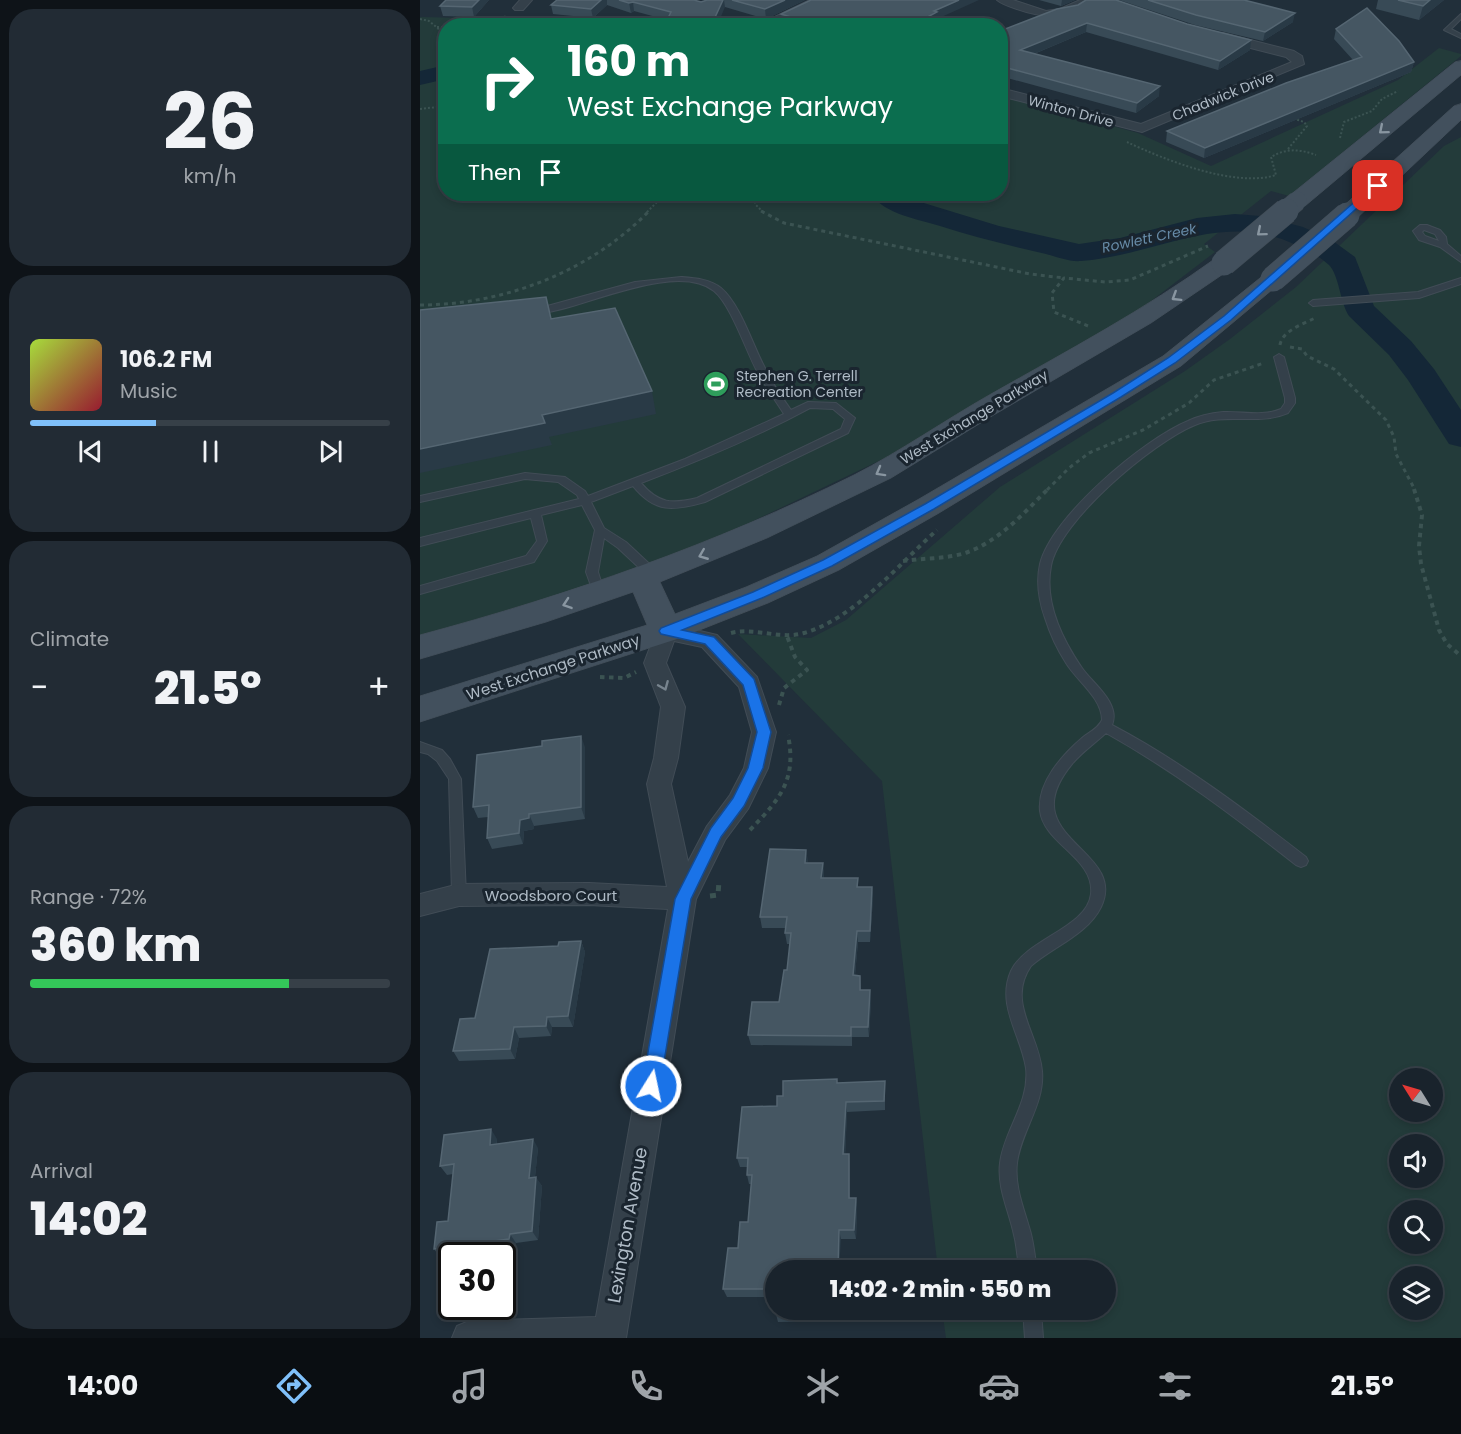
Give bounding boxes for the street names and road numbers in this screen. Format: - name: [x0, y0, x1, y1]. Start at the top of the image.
- street label: Chadwick Drive: [1169, 66, 1277, 126]
- street label: Winton Drive: [1026, 90, 1116, 132]
- street label: West Exchange Parkway: [896, 365, 1052, 469]
- street label: West Exchange Parkway: [464, 629, 643, 705]
- street label: Woodsboro Court: [485, 885, 617, 906]
- street label: Lexington Avenue: [601, 1145, 653, 1305]

